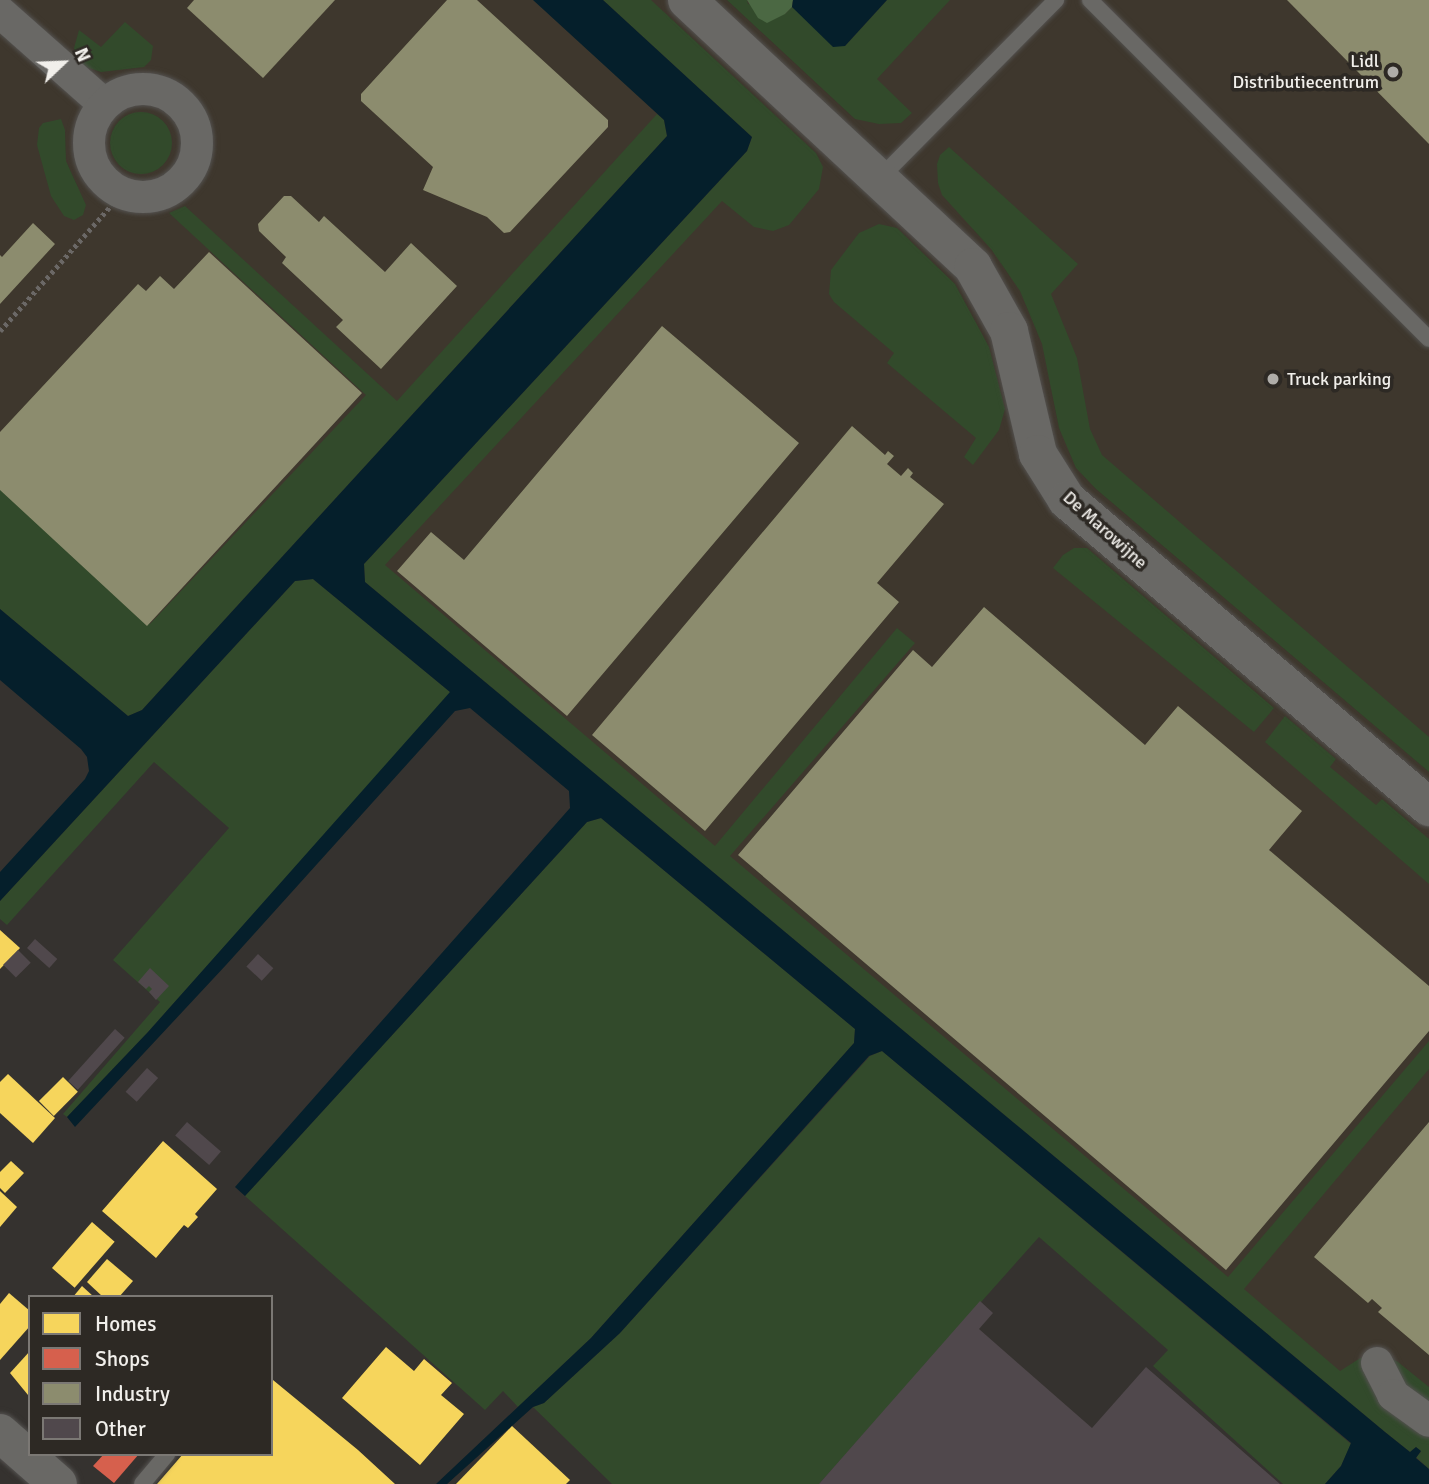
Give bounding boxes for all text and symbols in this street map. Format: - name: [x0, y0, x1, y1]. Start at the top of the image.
- north arrow: [28, 28, 98, 98]
- text: N: [69, 44, 96, 66]
- place label: Lidl Distributiecentrum: [1232, 51, 1379, 94]
- marker: Lidl Distributiecentrum: [1385, 64, 1401, 80]
- place label: Truck parking: [1287, 368, 1391, 390]
- marker: Truck parking: [1265, 371, 1281, 387]
- street label: De Marowijne: [1058, 487, 1152, 573]
- legend: [28, 1295, 273, 1456]
- text: Homes: [95, 1311, 157, 1337]
- text: Shops: [95, 1346, 149, 1372]
- text: Industry: [95, 1381, 170, 1407]
- text: Other: [95, 1416, 146, 1442]

